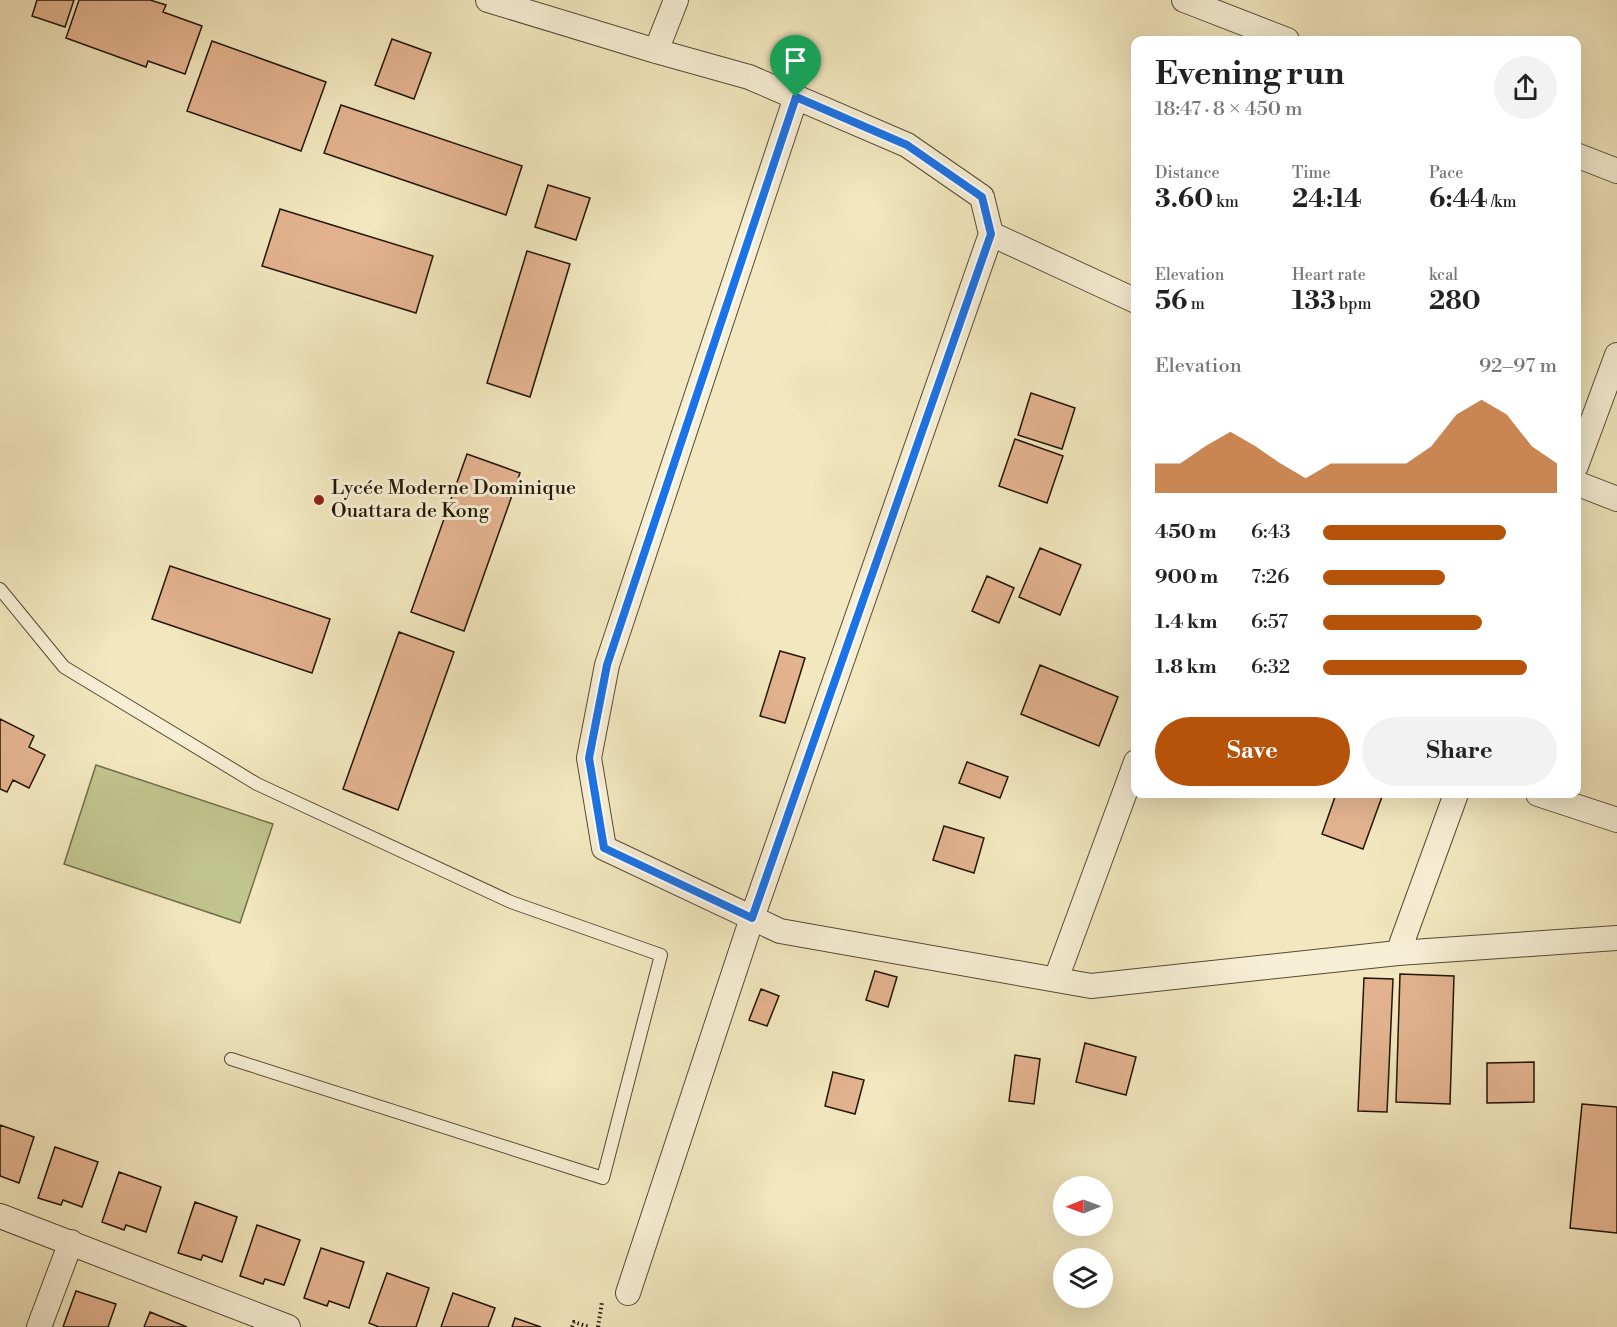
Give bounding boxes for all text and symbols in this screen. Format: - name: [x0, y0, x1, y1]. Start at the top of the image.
- pin: [770, 35, 821, 97]
- icon: arrive: [779, 44, 812, 77]
- text: Evening run: [1155, 54, 1344, 95]
- button: share: [1494, 56, 1557, 119]
- text: 18:47 · 8 × 450 m: [1155, 97, 1303, 122]
- text: Distance: [1155, 163, 1220, 183]
- text: Time: [1292, 163, 1331, 183]
- text: Pace: [1429, 163, 1463, 183]
- text: 3.60: [1155, 183, 1213, 215]
- text: 24:14: [1292, 183, 1362, 215]
- text: 6:44: [1429, 183, 1488, 215]
- text: km: [1213, 192, 1239, 212]
- text: /km: [1488, 192, 1516, 212]
- text: Elevation: [1155, 265, 1224, 285]
- text: Heart rate: [1292, 265, 1366, 285]
- text: kcal: [1429, 265, 1458, 285]
- text: 56: [1155, 285, 1188, 317]
- text: 133: [1292, 285, 1336, 317]
- text: 280: [1429, 285, 1481, 317]
- text: m: [1188, 294, 1205, 314]
- text: bpm: [1336, 294, 1371, 314]
- text: Elevation: [1155, 354, 1242, 379]
- text: 92–97 m: [1479, 354, 1557, 379]
- place label: Lycée Moderne Dominique Ouattara de Kong: [331, 476, 576, 524]
- marker: Lycée Moderne Dominique Ouattara de Kong: [312, 493, 326, 507]
- text: 450 m: [1155, 520, 1217, 545]
- text: 6:43: [1251, 520, 1291, 545]
- text: 900 m: [1155, 565, 1218, 590]
- text: 7:26: [1251, 565, 1289, 590]
- text: 1.4 km: [1155, 610, 1217, 635]
- text: 6:57: [1251, 610, 1288, 635]
- text: 1.8 km: [1155, 655, 1217, 680]
- text: 6:32: [1251, 655, 1290, 680]
- button: Save: [1155, 717, 1350, 786]
- button: Share: [1362, 717, 1557, 786]
- north arrow: [1053, 1176, 1113, 1236]
- map controls: [1053, 1176, 1113, 1308]
- button: layers: [1053, 1248, 1113, 1308]

